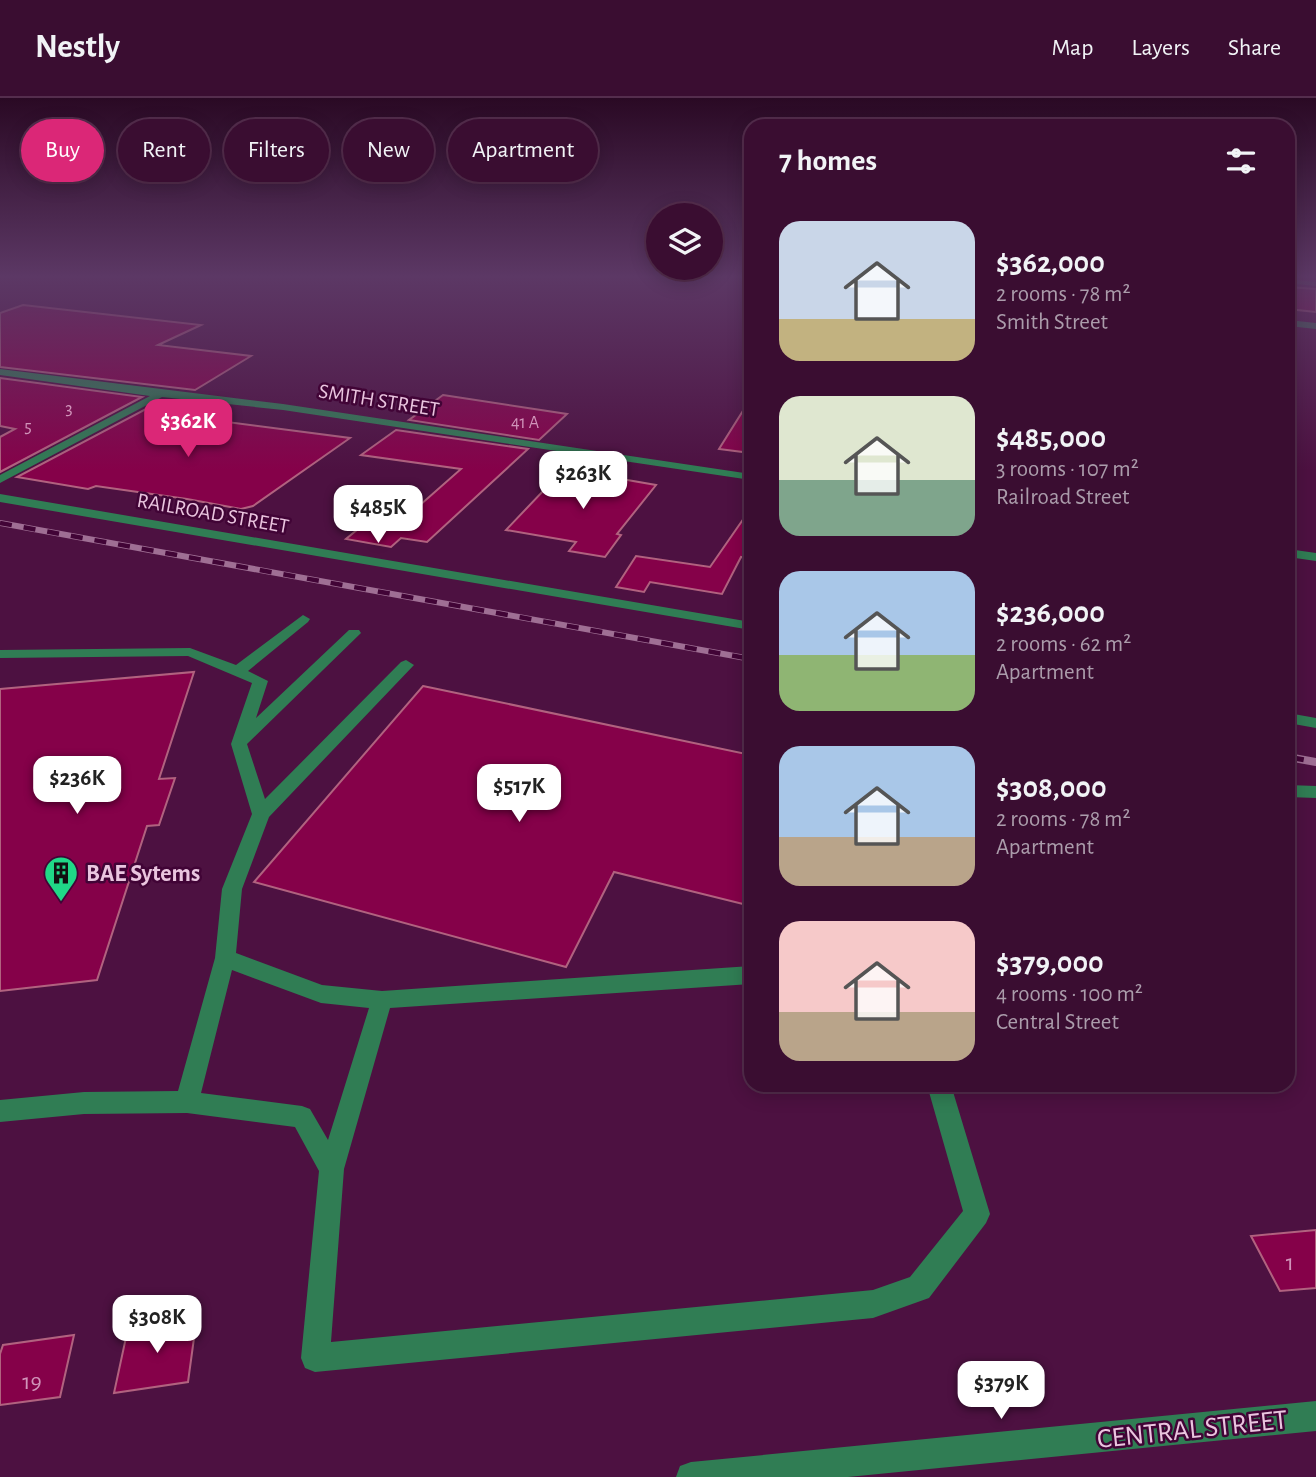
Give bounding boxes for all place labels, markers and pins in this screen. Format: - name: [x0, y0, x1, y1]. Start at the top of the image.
- pin: $362K: [139, 400, 237, 459]
- pin: $263K: [534, 452, 632, 511]
- pin: $485K: [329, 486, 427, 545]
- pin: $236K: [28, 756, 126, 816]
- pin: $517K: [470, 764, 568, 824]
- building icon: BAE Sytems: [42, 854, 80, 903]
- place label: BAE Sytems: [86, 862, 200, 886]
- pin: $308K: [108, 1296, 206, 1355]
- pin: $379K: [952, 1362, 1050, 1421]

